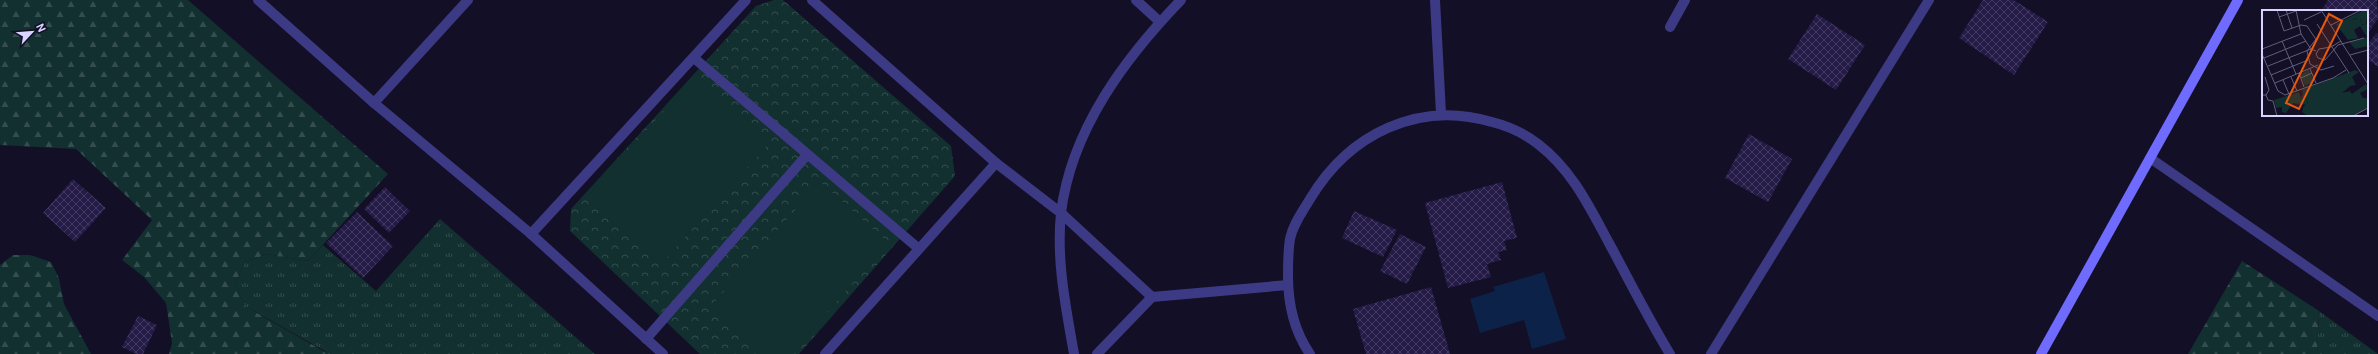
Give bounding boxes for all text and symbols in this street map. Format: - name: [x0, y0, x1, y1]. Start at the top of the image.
- inset map: [2262, 10, 2368, 116]
- north arrow: [12, 12, 52, 52]
- text: N: [33, 21, 48, 34]

